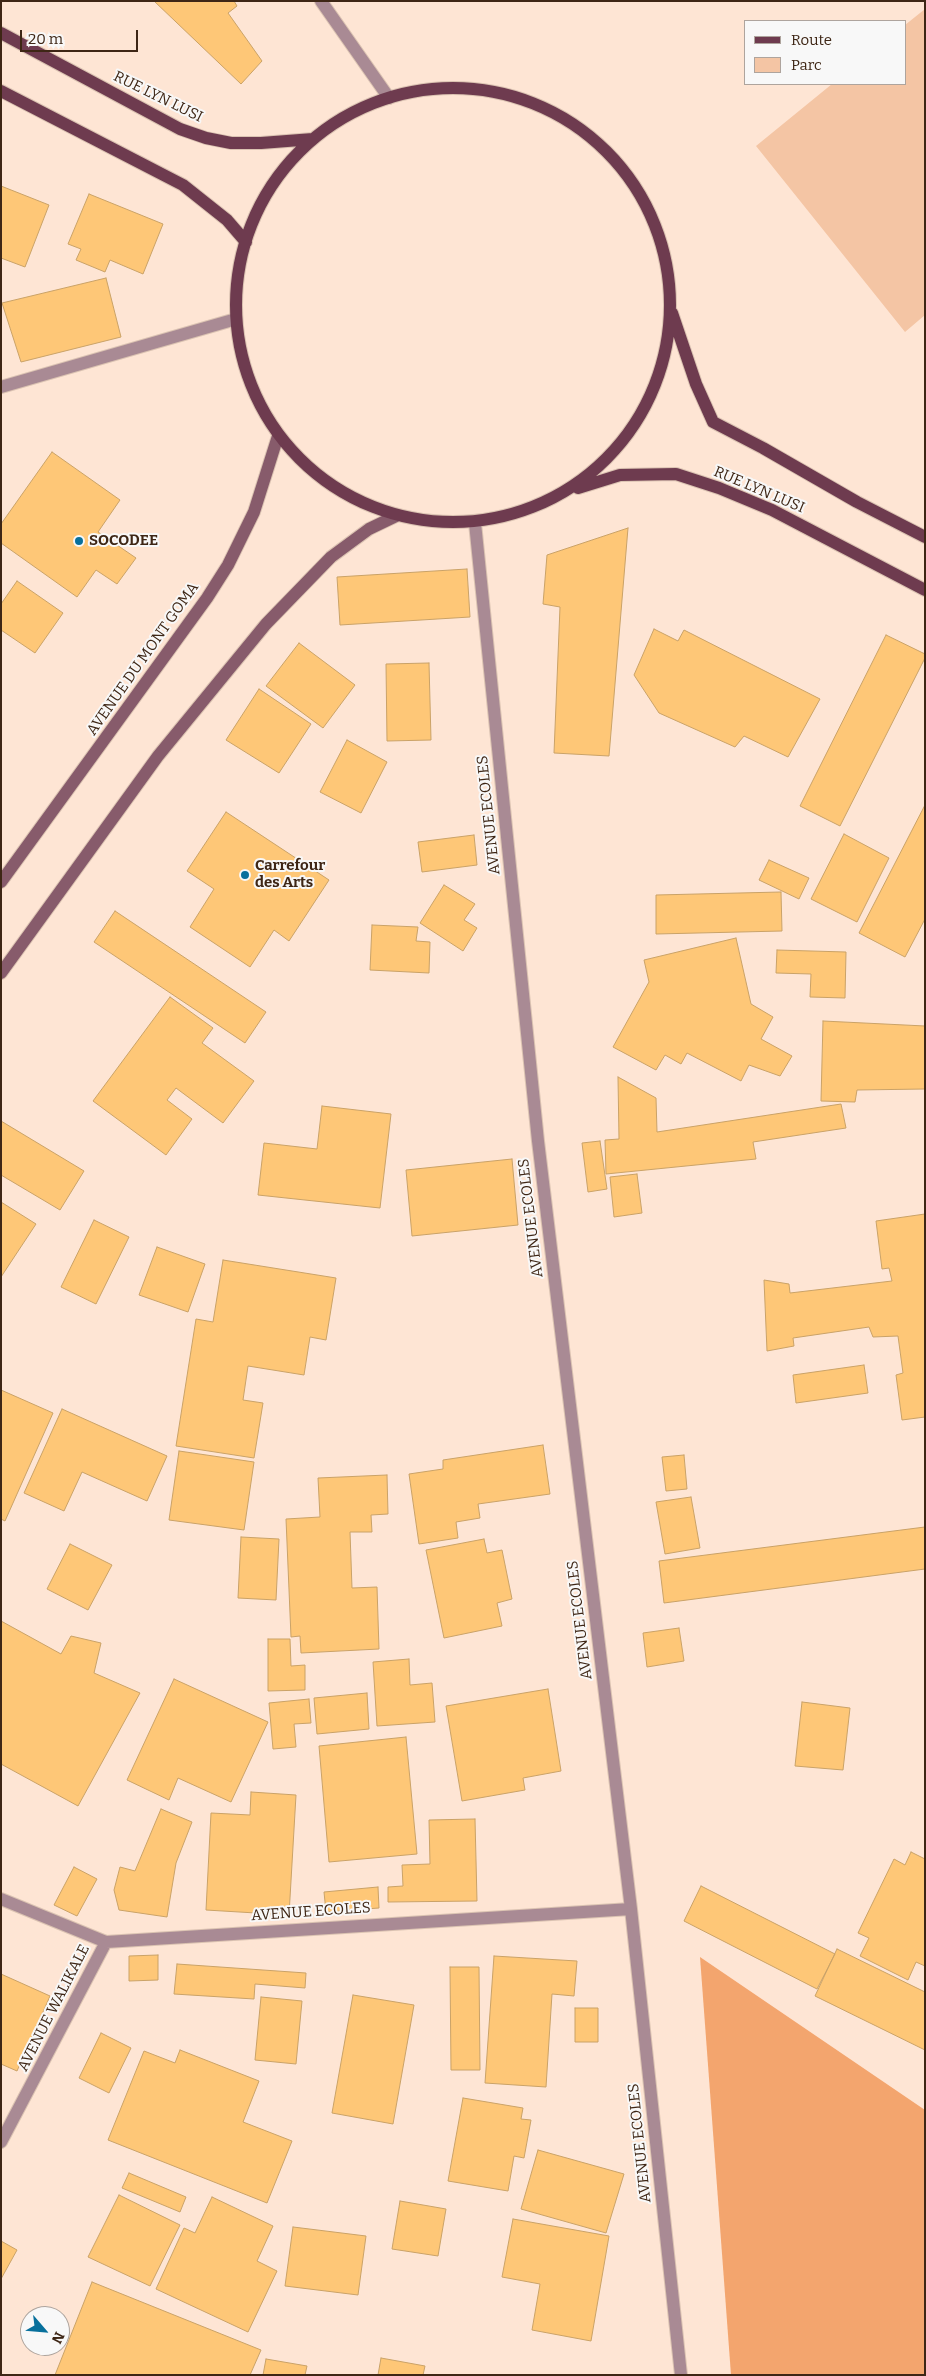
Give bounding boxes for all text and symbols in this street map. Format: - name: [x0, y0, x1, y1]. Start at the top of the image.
- scale bar: [22, 20, 140, 52]
- legend: [744, 20, 906, 85]
- text: 20 m: [28, 30, 63, 48]
- text: Route: [791, 31, 832, 49]
- text: Parc: [791, 56, 822, 74]
- street label: RUE LYN LUSI: [110, 68, 206, 126]
- street label: RUE LYN LUSI: [711, 463, 807, 517]
- place label: SOCODEE: [89, 532, 158, 550]
- marker: SOCODEE: [73, 535, 85, 547]
- street label: AVENUE DU MONT GOMA: [83, 579, 203, 739]
- street label: AVENUE ECOLES: [474, 754, 504, 876]
- place label: Carrefour des Arts: [255, 857, 325, 892]
- marker: Carrefour des Arts: [239, 869, 251, 881]
- street label: AVENUE ECOLES: [515, 1157, 547, 1279]
- street label: AVENUE ECOLES: [564, 1559, 596, 1681]
- street label: AVENUE ECOLES: [251, 1899, 371, 1925]
- street label: AVENUE WALIKALE: [14, 1942, 94, 2074]
- street label: AVENUE ECOLES: [625, 2082, 655, 2204]
- north arrow: [20, 2306, 70, 2356]
- text: N: [48, 2329, 68, 2346]

